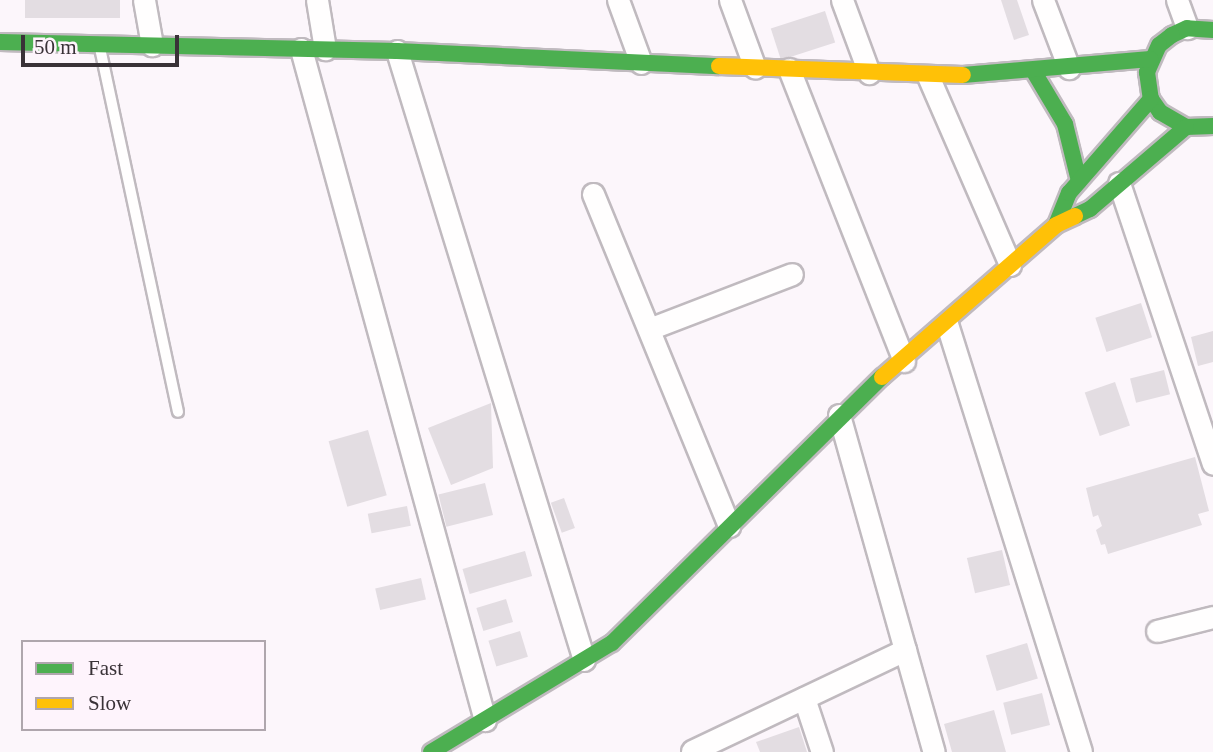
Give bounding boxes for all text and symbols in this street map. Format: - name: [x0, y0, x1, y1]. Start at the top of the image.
- scale bar: [24, 21, 182, 65]
- text: 50 m: [34, 35, 77, 59]
- legend: [21, 640, 266, 731]
- text: Fast: [88, 656, 123, 680]
- text: Slow: [88, 691, 131, 715]

